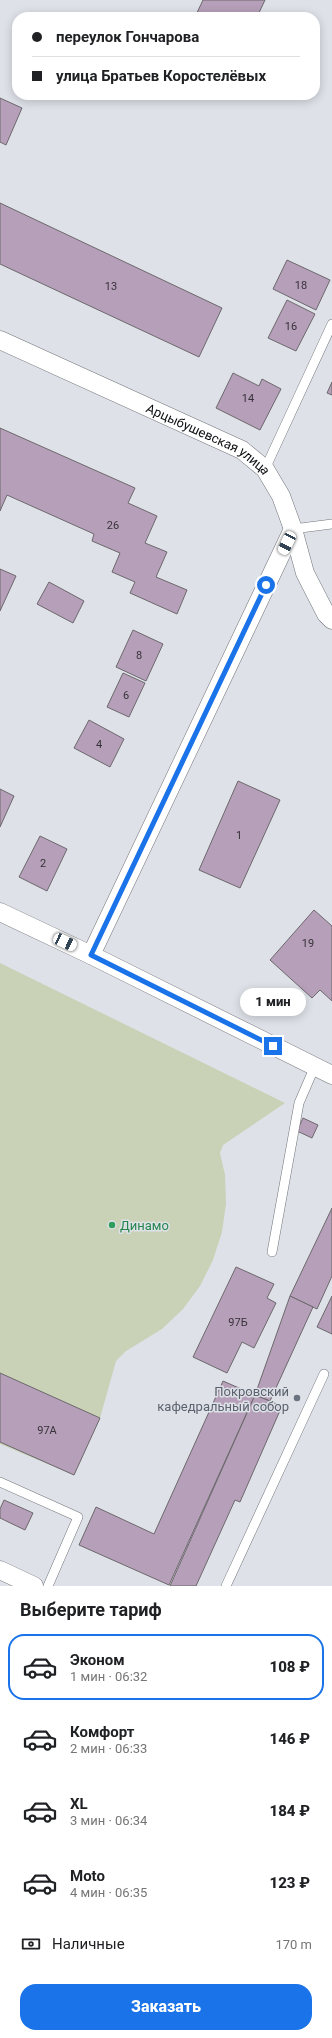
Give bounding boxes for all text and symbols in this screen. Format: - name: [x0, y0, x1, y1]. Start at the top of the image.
- text: переулок Гончарова: [56, 28, 199, 46]
- text: улица Братьев Коростелёвых: [56, 67, 266, 85]
- house number: 18: [295, 279, 307, 292]
- house number: 13: [105, 280, 117, 293]
- house number: 16: [285, 320, 297, 333]
- house number: 14: [242, 392, 254, 405]
- street label: Арцыбушевская улица: [144, 400, 274, 477]
- house number: 26: [107, 519, 119, 532]
- car: [276, 530, 298, 556]
- route start: [257, 576, 275, 594]
- house number: 8: [136, 649, 142, 662]
- house number: 6: [123, 689, 129, 702]
- house number: 4: [96, 738, 102, 751]
- house number: 1: [236, 829, 242, 842]
- house number: 2: [40, 857, 46, 870]
- car: [52, 931, 78, 953]
- house number: 19: [302, 937, 314, 950]
- callout: 1 мин: [240, 988, 306, 1016]
- text: 1 мин: [255, 994, 291, 1009]
- route end: [264, 1037, 282, 1055]
- place label: Динамо: [120, 1218, 169, 1233]
- marker: Динамо: [107, 1220, 117, 1230]
- house number: 97Б: [228, 1316, 248, 1329]
- place label: Покровский кафедральный собор: [157, 1384, 289, 1414]
- marker: Покровский кафедральный собор: [292, 1393, 302, 1403]
- house number: 97А: [37, 1424, 58, 1437]
- text: Выберите тариф: [20, 1599, 162, 1620]
- icon: car: [22, 1649, 58, 1685]
- text: Эконом: [70, 1651, 125, 1669]
- text: 108 ₽: [270, 1658, 310, 1676]
- text: 1 мин · 06:32: [70, 1669, 147, 1684]
- icon: car: [22, 1721, 58, 1757]
- text: Комфорт: [70, 1723, 134, 1741]
- text: 146 ₽: [270, 1730, 310, 1748]
- text: 2 мин · 06:33: [70, 1741, 147, 1756]
- icon: car: [22, 1793, 58, 1829]
- text: XL: [70, 1795, 88, 1813]
- text: 184 ₽: [270, 1802, 310, 1820]
- text: 3 мин · 06:34: [70, 1813, 147, 1828]
- icon: car: [22, 1865, 58, 1901]
- text: Moto: [70, 1867, 105, 1885]
- text: 123 ₽: [270, 1874, 310, 1892]
- text: 4 мин · 06:35: [70, 1885, 147, 1900]
- icon: cash: [20, 1933, 42, 1955]
- text: Наличные: [52, 1935, 125, 1953]
- text: 170 m: [275, 1937, 312, 1952]
- button: Заказать: [20, 1984, 312, 2030]

